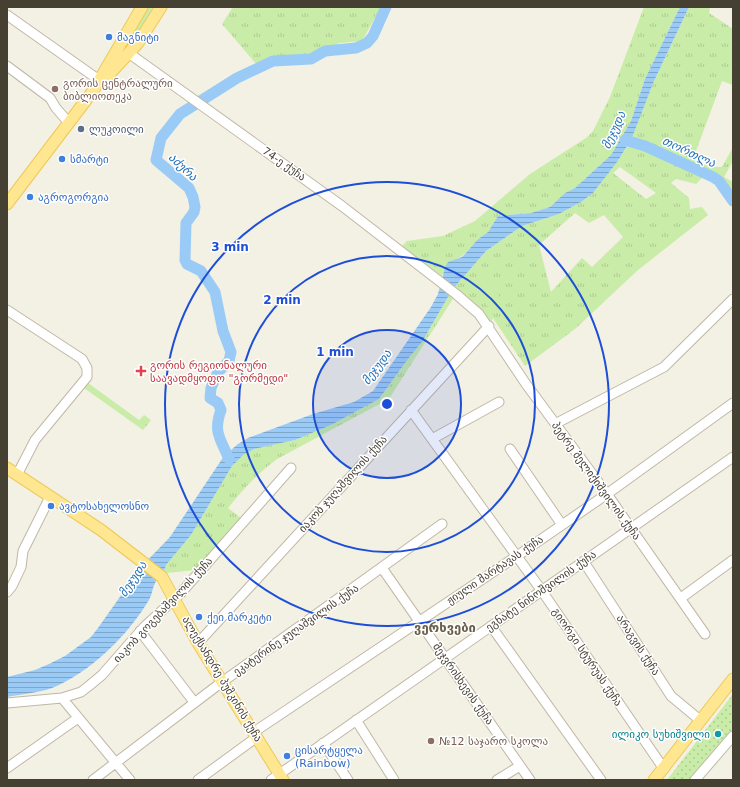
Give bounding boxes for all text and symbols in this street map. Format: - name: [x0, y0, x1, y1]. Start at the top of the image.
- place label: მაგნიტი: [117, 31, 159, 44]
- marker: მაგნიტი: [104, 32, 114, 42]
- place label: გორის ცენტრალური ბიბლიოთეკა: [63, 77, 173, 103]
- marker: გორის ცენტრალური ბიბლიოთეკა: [50, 84, 60, 94]
- water label: მეჯუდა: [599, 108, 629, 151]
- place label: ლუკოილი: [89, 123, 144, 136]
- marker: ლუკოილი: [76, 124, 86, 134]
- water label: თორთლა: [660, 134, 719, 171]
- street label: 74-ე ქუჩა: [260, 144, 308, 184]
- water label: აძურა: [166, 150, 201, 184]
- place label: სმარტი: [70, 153, 109, 166]
- marker: სმარტი: [57, 154, 67, 164]
- place label: აგროგორგია: [38, 191, 109, 204]
- marker: აგროგორგია: [25, 192, 35, 202]
- text: 3 min: [211, 240, 249, 254]
- text: 2 min: [263, 293, 301, 307]
- text: 1 min: [316, 345, 354, 359]
- water label: მეჯუდა: [359, 346, 395, 387]
- place label: გორის რეგიონალური საავადმყოფო "გორმედი": [150, 359, 288, 385]
- marker: გორის რეგიონალური საავადმყოფო "გორმედი": [135, 365, 147, 377]
- centre of rings: [380, 397, 394, 411]
- street label: პეტრე მელიქიშვილის ქუჩა: [549, 419, 643, 543]
- street label: იაკობ ჯუღაშვილის ქუჩა: [296, 432, 390, 535]
- place label: ავტოსახელოსნო: [59, 500, 150, 513]
- marker: ავტოსახელოსნო: [46, 501, 56, 511]
- street label: ჟიული შარტავას ქუჩა: [444, 532, 546, 607]
- street label: ეგნატე ნინოშვილის ქუჩა: [483, 548, 599, 634]
- street label: იაკობ გოგებაშვილის ქუჩა: [111, 554, 216, 665]
- water label: მეჯუდა: [116, 558, 150, 599]
- street label: ეკატერინე ჯუღაშვილის ქუჩა: [231, 581, 362, 678]
- street label: გიორგი სტურუას ქუჩა: [549, 605, 625, 709]
- place label: ქეი მარკეტი: [207, 611, 272, 624]
- marker: ქეი მარკეტი: [194, 612, 204, 622]
- street label: არაგვის ქუჩა: [614, 612, 663, 678]
- street label: ალექსანდრე პუშკინის ქუჩა: [179, 614, 265, 744]
- district label: ვერხვები: [414, 620, 476, 635]
- street label: მეჯვრისხევის ქუჩა: [430, 641, 496, 728]
- place label: ილიკო სუხიშვილი: [612, 728, 710, 741]
- marker: ილიკო სუხიშვილი: [713, 729, 723, 739]
- place label: №12 საჯარო სკოლა: [439, 735, 548, 748]
- marker: №12 საჯარო სკოლა: [426, 736, 436, 746]
- place label: ცისარტყელა (Rainbow): [295, 744, 363, 770]
- marker: ცისარტყელა (Rainbow): [282, 751, 292, 761]

